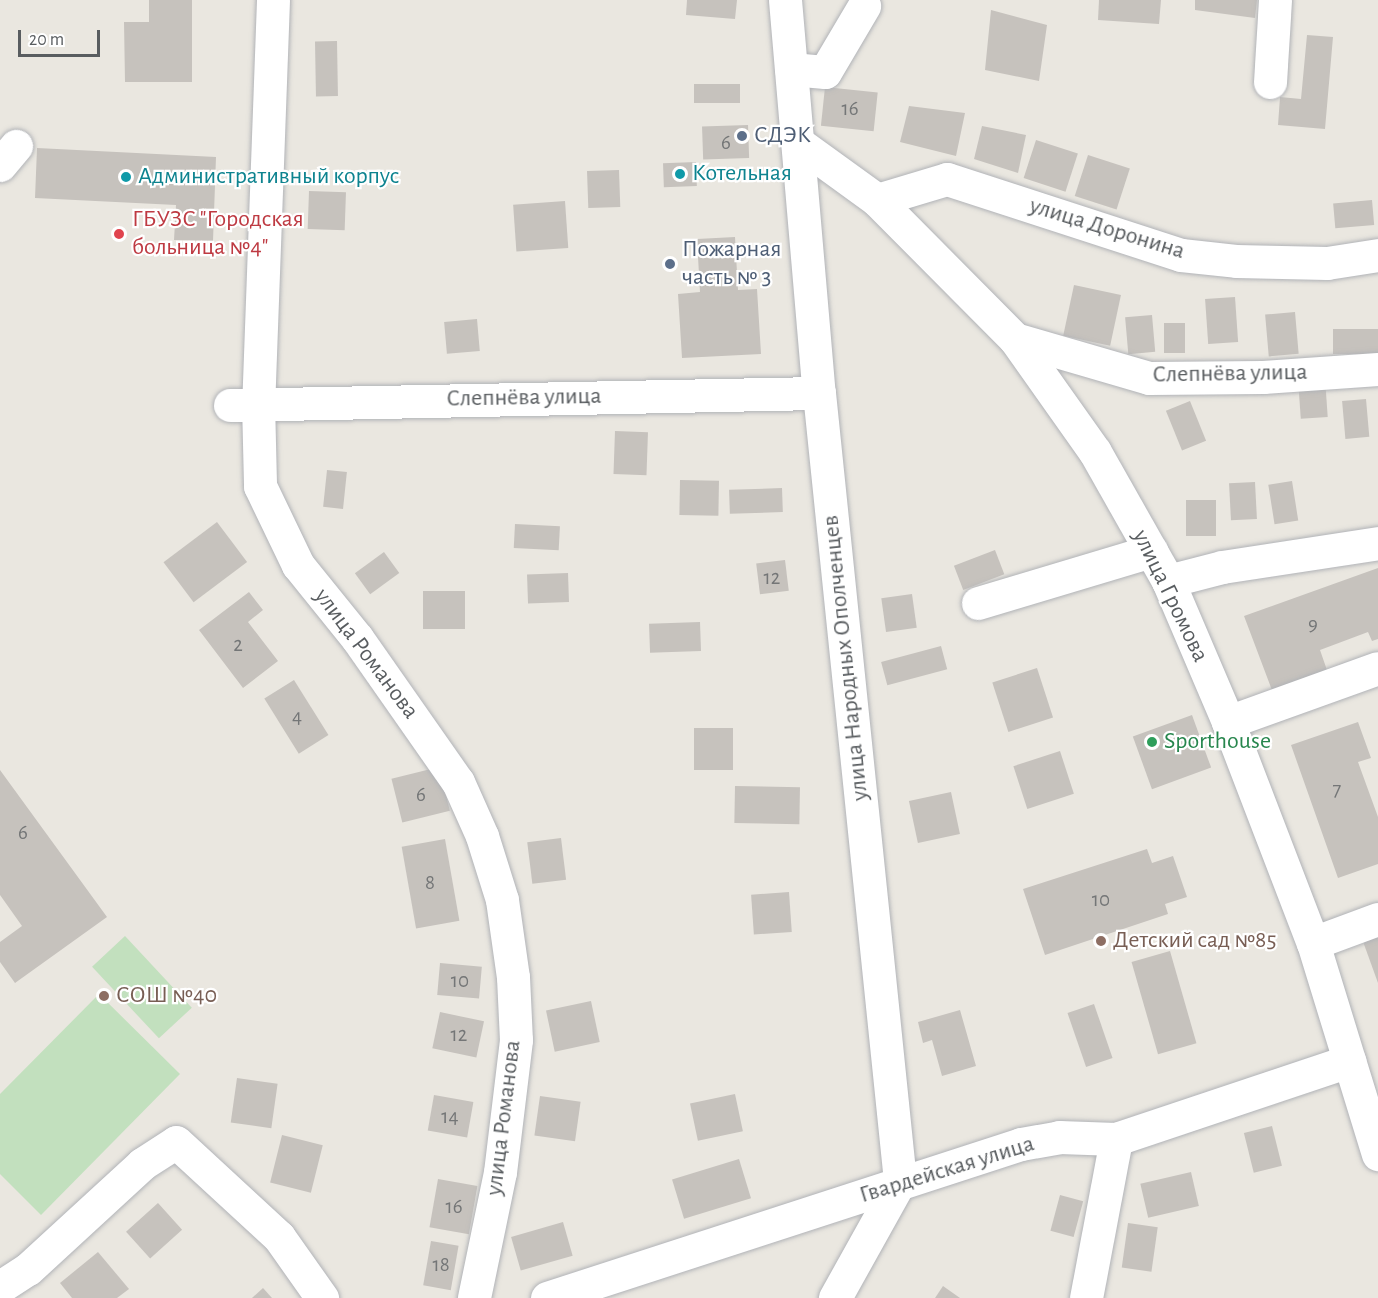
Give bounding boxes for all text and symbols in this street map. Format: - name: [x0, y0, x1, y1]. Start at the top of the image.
- scale bar: [21, 18, 104, 56]
- text: 20 m: [29, 31, 64, 49]
- house number: 16: [841, 96, 859, 122]
- place label: СДЭК: [754, 122, 811, 150]
- marker: СДЭК: [735, 129, 749, 143]
- house number: 6: [721, 130, 731, 156]
- place label: Котельная: [692, 160, 792, 188]
- place label: Административный корпус: [138, 163, 399, 191]
- marker: Котельная: [673, 167, 687, 181]
- marker: Административный корпус: [119, 170, 133, 184]
- street label: улица Доронина: [1026, 192, 1188, 266]
- place label: ГБУЗС "Городская больница №4": [132, 206, 304, 262]
- marker: ГБУЗС "Городская больница №4": [110, 225, 128, 243]
- place label: Пожарная часть № 3: [682, 236, 781, 292]
- marker: Пожарная часть № 3: [663, 257, 677, 271]
- street label: Слепнёва улица: [1152, 358, 1308, 390]
- street label: Слепнёва улица: [446, 382, 602, 414]
- street label: улица Народных Ополченцев: [817, 514, 875, 802]
- street label: улица Громова: [1126, 525, 1214, 667]
- house number: 12: [764, 565, 780, 591]
- street label: улица Романова: [308, 583, 424, 725]
- house number: 9: [1308, 611, 1318, 637]
- house number: 2: [233, 632, 243, 658]
- house number: 4: [292, 704, 302, 730]
- place label: Sporthouse: [1164, 728, 1271, 756]
- marker: Sporthouse: [1145, 735, 1159, 749]
- house number: 7: [1333, 777, 1341, 803]
- house number: 6: [416, 782, 426, 808]
- house number: 6: [18, 820, 28, 846]
- house number: 8: [425, 870, 435, 896]
- house number: 10: [1092, 887, 1110, 913]
- place label: Детский сад №85: [1113, 927, 1277, 955]
- marker: Детский сад №85: [1094, 934, 1108, 948]
- house number: 10: [451, 968, 469, 994]
- place label: СОШ №40: [116, 982, 217, 1010]
- marker: СОШ №40: [97, 989, 111, 1003]
- house number: 12: [451, 1022, 467, 1048]
- street label: улица Романова: [480, 1039, 528, 1197]
- house number: 14: [441, 1104, 459, 1130]
- street label: Гвардейская улица: [856, 1130, 1038, 1210]
- house number: 16: [445, 1194, 463, 1220]
- house number: 18: [432, 1252, 450, 1278]

